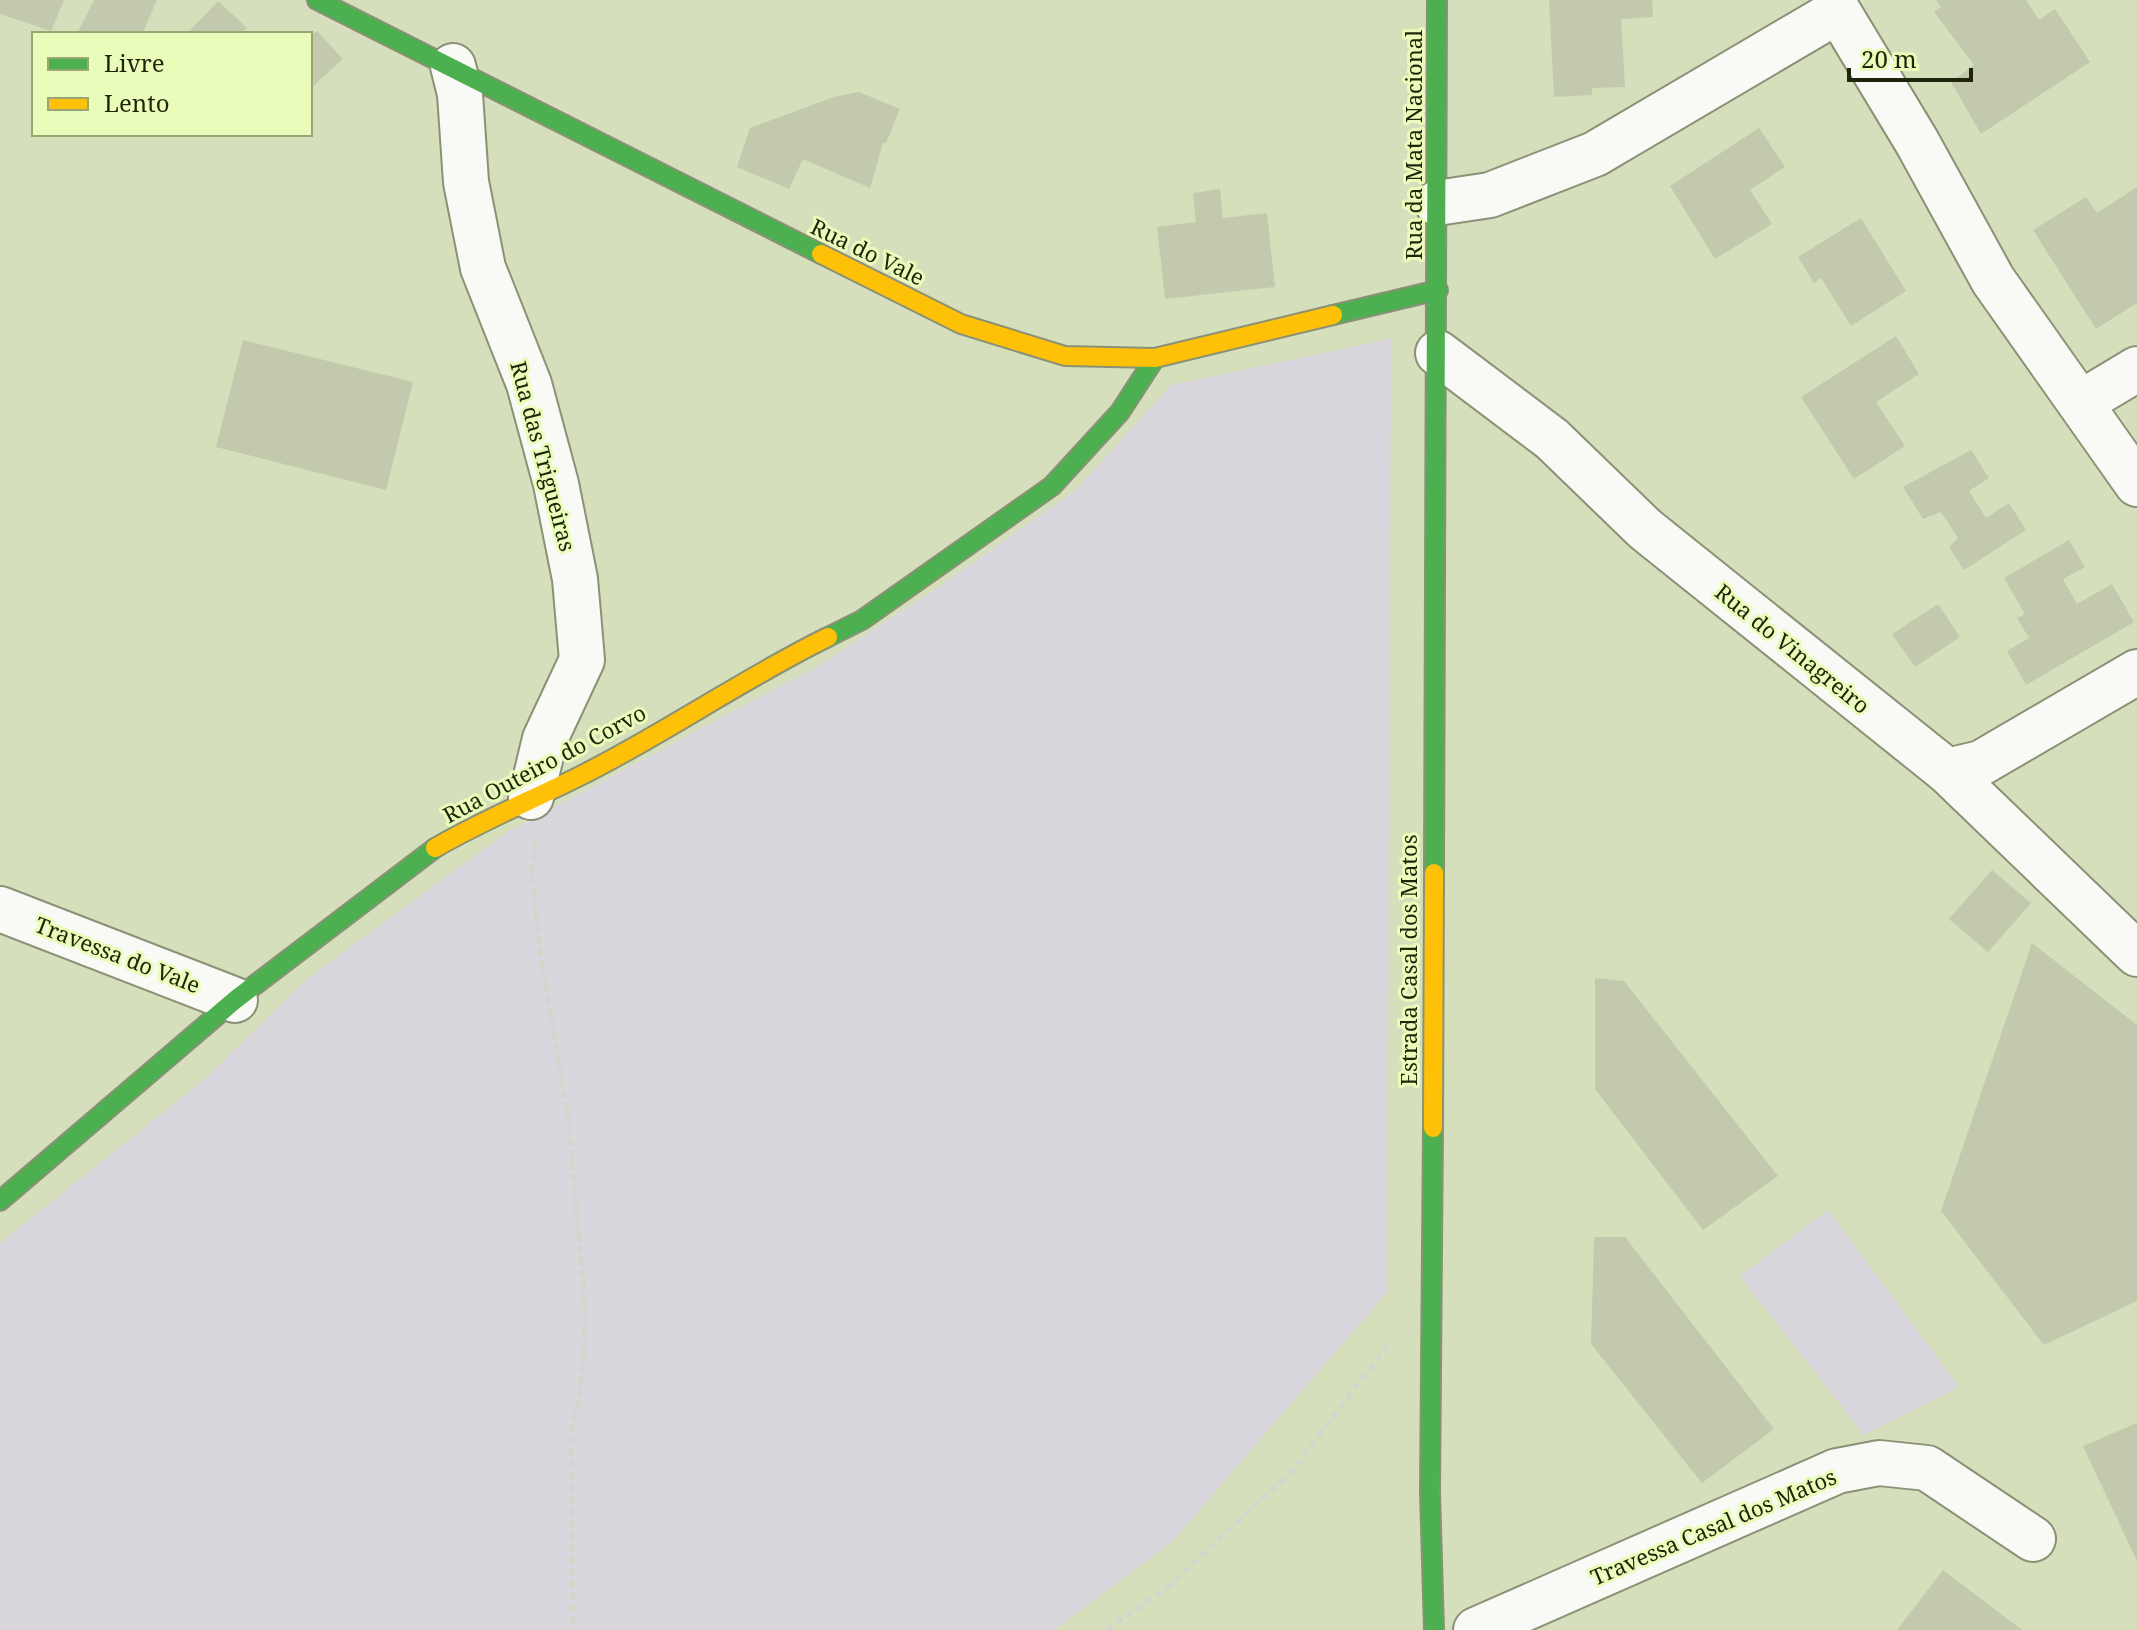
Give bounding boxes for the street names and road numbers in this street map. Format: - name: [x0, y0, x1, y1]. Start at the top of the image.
- street label: Rua da Mata Nacional: [1398, 30, 1428, 260]
- street label: Rua do Vale: [806, 211, 930, 291]
- street label: Rua das Trigueiras: [504, 358, 584, 554]
- street label: Rua do Vinagreiro: [1709, 576, 1877, 720]
- street label: Rua Outeiro do Corvo: [437, 697, 651, 829]
- street label: Estrada Casal dos Matos: [1393, 834, 1423, 1086]
- street label: Travessa do Vale: [31, 909, 205, 999]
- street label: Travessa Casal dos Matos: [1586, 1461, 1840, 1591]

